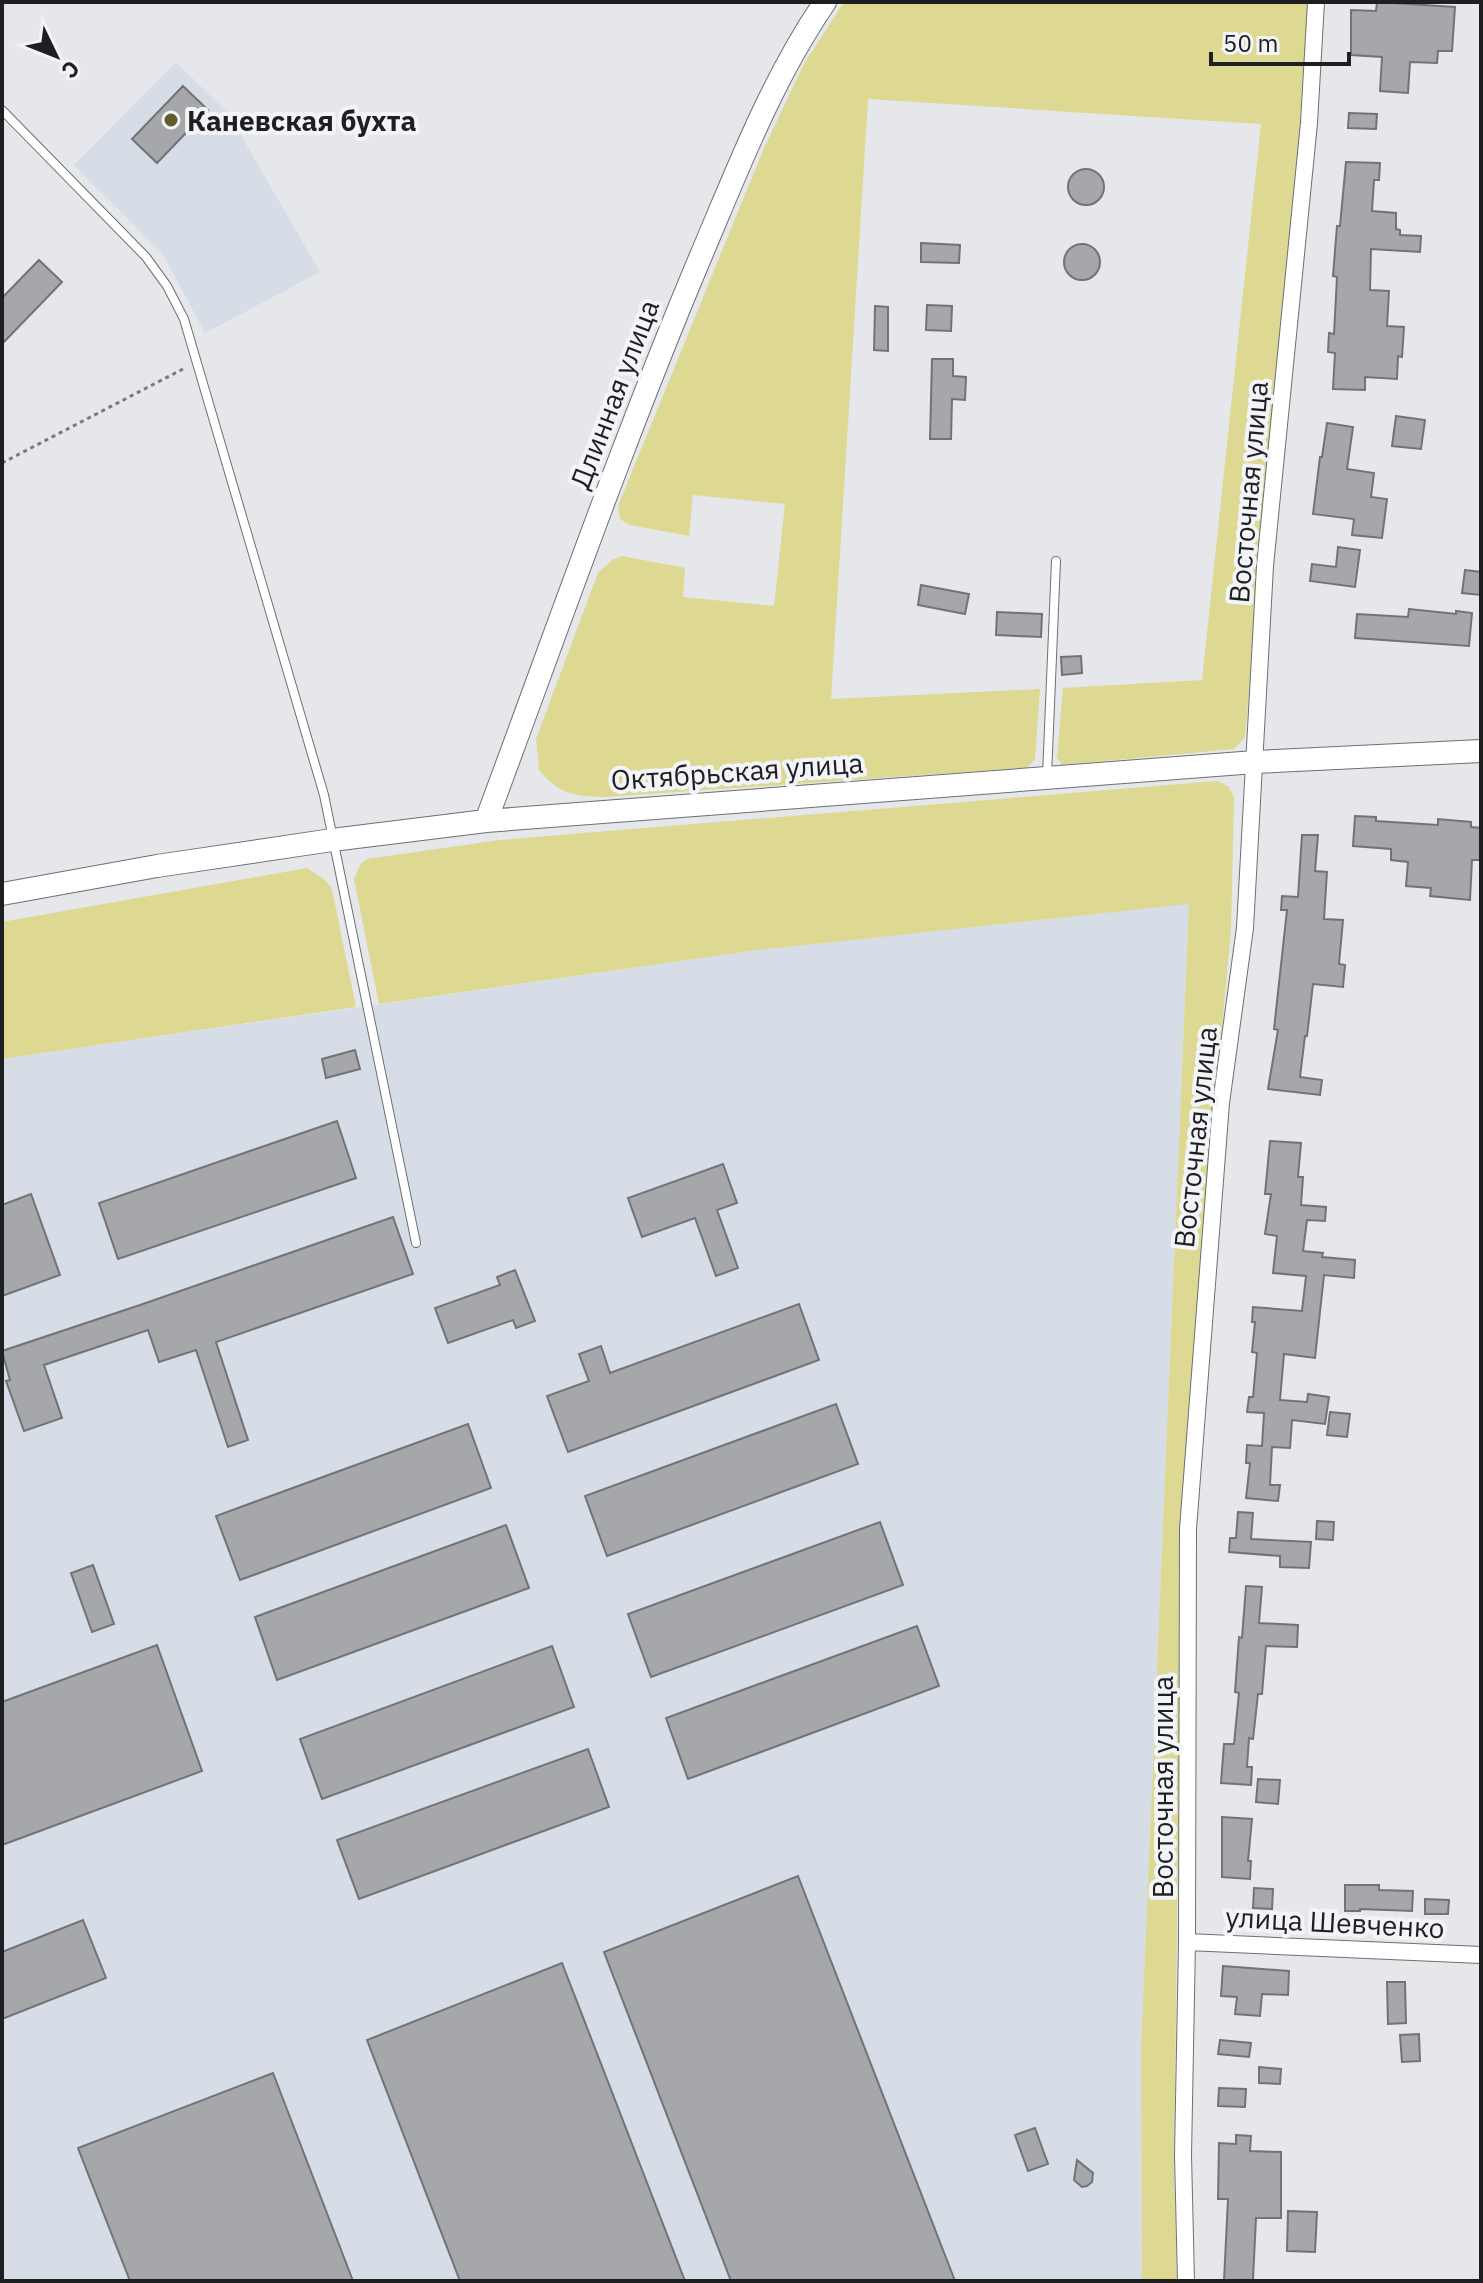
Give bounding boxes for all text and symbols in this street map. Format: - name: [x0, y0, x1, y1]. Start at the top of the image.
- north arrow: [16, 16, 96, 96]
- scale bar: [1211, 16, 1349, 66]
- text: 50 m: [1223, 27, 1278, 59]
- text: С: [56, 55, 86, 85]
- place label: Каневская бухта: [187, 102, 416, 139]
- marker: Каневская бухта: [162, 111, 180, 129]
- street label: Длинная улица: [561, 294, 667, 494]
- street label: Восточная улица: [1220, 380, 1276, 604]
- street label: Октябрьская улица: [609, 744, 865, 798]
- street label: Восточная улица: [1165, 1024, 1225, 1249]
- street label: Восточная улица: [1144, 1676, 1181, 1898]
- street label: улица Шевченко: [1225, 1898, 1445, 1946]

